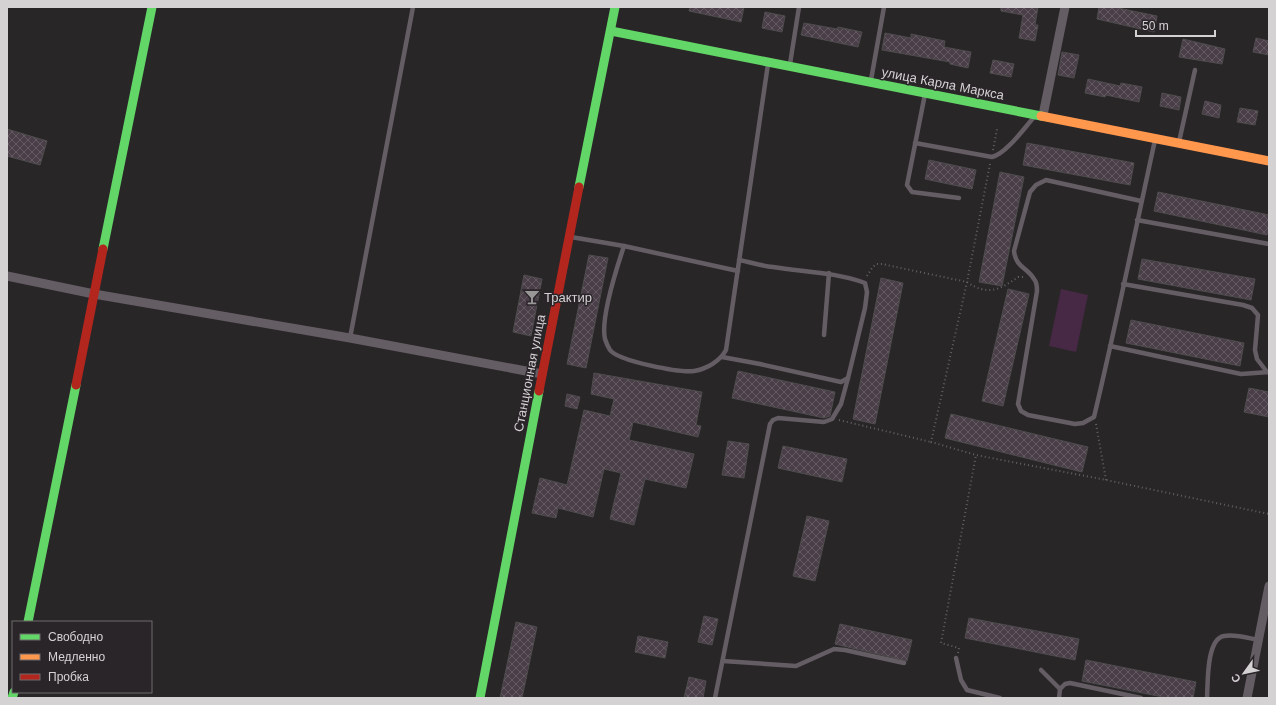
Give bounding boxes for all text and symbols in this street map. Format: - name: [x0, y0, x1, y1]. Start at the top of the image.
- scale bar: [1136, 12, 1215, 38]
- text: 50 m: [1142, 19, 1169, 33]
- street label: улица Карла Маркса: [880, 64, 1006, 103]
- bar icon: Трактир: [523, 288, 541, 306]
- place label: Трактир: [544, 290, 592, 305]
- street label: Станционная улица: [511, 312, 548, 433]
- legend: [12, 621, 152, 693]
- text: Свободно: [48, 630, 103, 644]
- text: Медленно: [48, 650, 105, 664]
- north arrow: [1224, 653, 1264, 693]
- text: Пробка: [48, 670, 89, 684]
- text: С: [1228, 672, 1243, 685]

